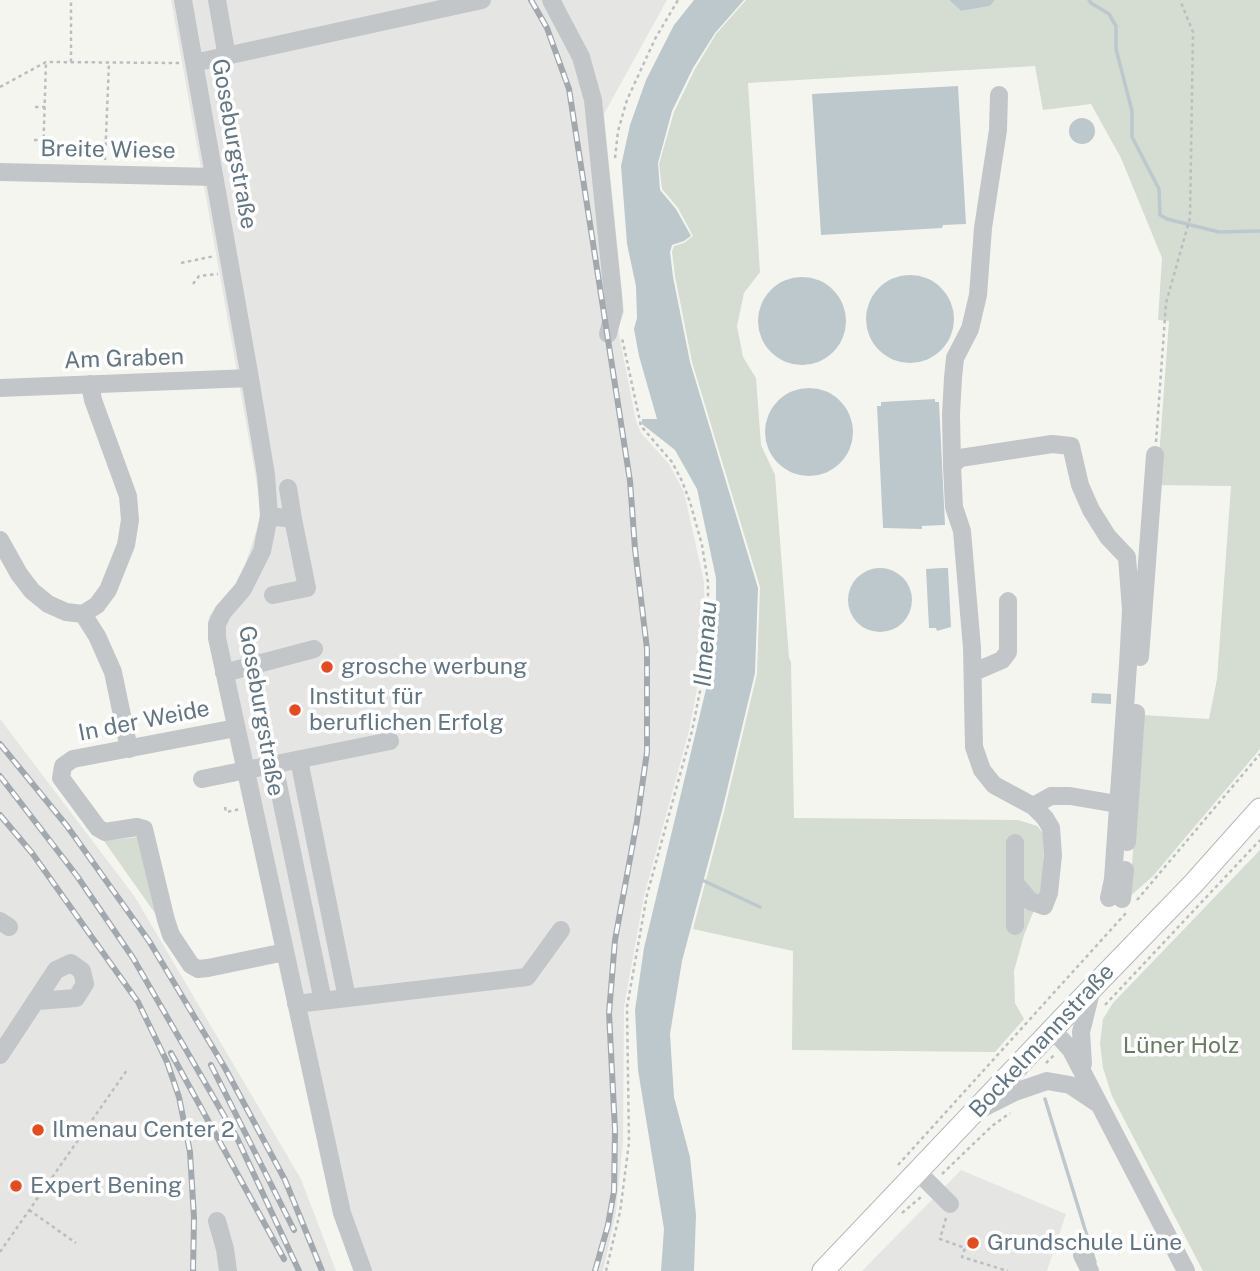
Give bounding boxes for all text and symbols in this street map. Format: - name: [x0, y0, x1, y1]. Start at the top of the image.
- street label: Goseburgstraße: [205, 57, 263, 231]
- street label: Breite Wiese: [40, 135, 176, 165]
- street label: Am Graben: [64, 343, 184, 375]
- water label: Ilmenau: [689, 600, 723, 688]
- street label: Goseburgstraße: [232, 624, 290, 798]
- place label: grosche werbung: [341, 653, 527, 681]
- marker: grosche werbung: [319, 659, 335, 675]
- place label: Institut für beruflichen Erfolg: [309, 683, 504, 737]
- street label: In der Weide: [76, 695, 212, 747]
- marker: Institut für beruflichen Erfolg: [287, 702, 303, 718]
- street label: Bockelmannstraße: [964, 958, 1120, 1124]
- park label: Lüner Holz: [1123, 1032, 1239, 1060]
- place label: Ilmenau Center 2: [52, 1116, 235, 1144]
- marker: Ilmenau Center 2: [30, 1122, 46, 1138]
- place label: Expert Bening: [30, 1172, 182, 1200]
- marker: Expert Bening: [8, 1178, 24, 1194]
- place label: Grundschule Lüne: [987, 1229, 1182, 1257]
- marker: Grundschule Lüne: [965, 1235, 981, 1251]

